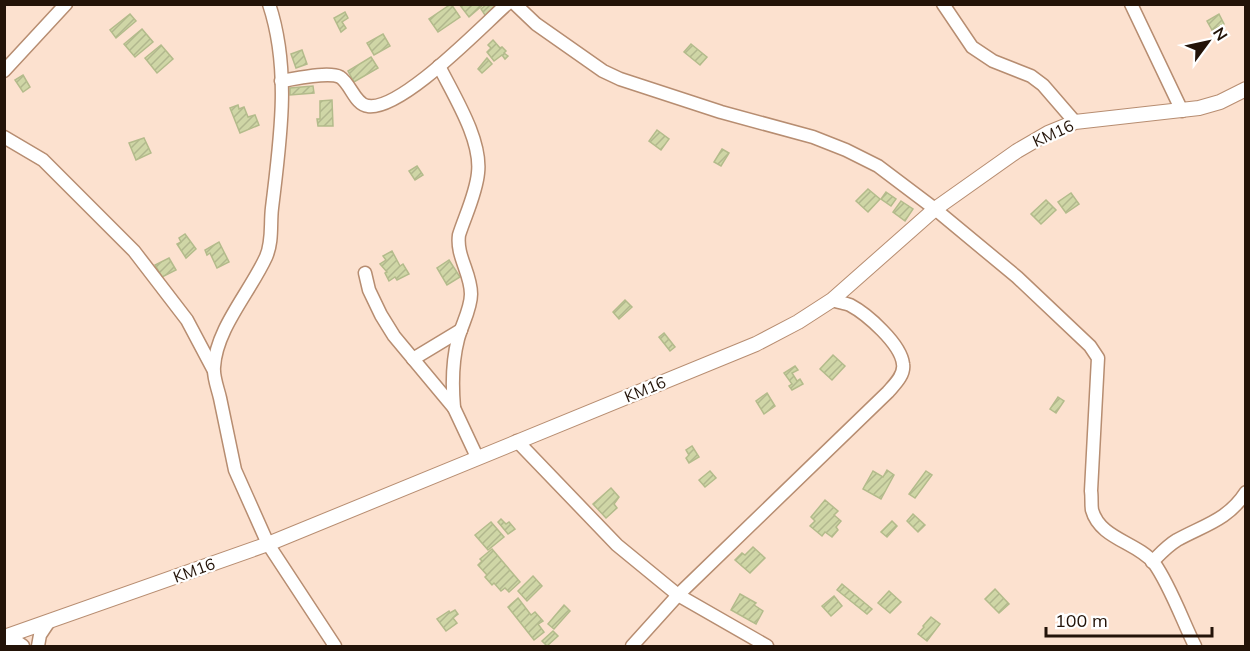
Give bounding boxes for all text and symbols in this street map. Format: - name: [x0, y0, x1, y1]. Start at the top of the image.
- north arrow: [1178, 12, 1238, 72]
- text: N: [1209, 23, 1232, 44]
- street label: KM16: [1029, 115, 1077, 151]
- street label: KM16: [621, 372, 669, 406]
- street label: KM16: [170, 553, 218, 587]
- scale bar: [1046, 600, 1212, 638]
- text: 100 m: [1055, 609, 1108, 632]

